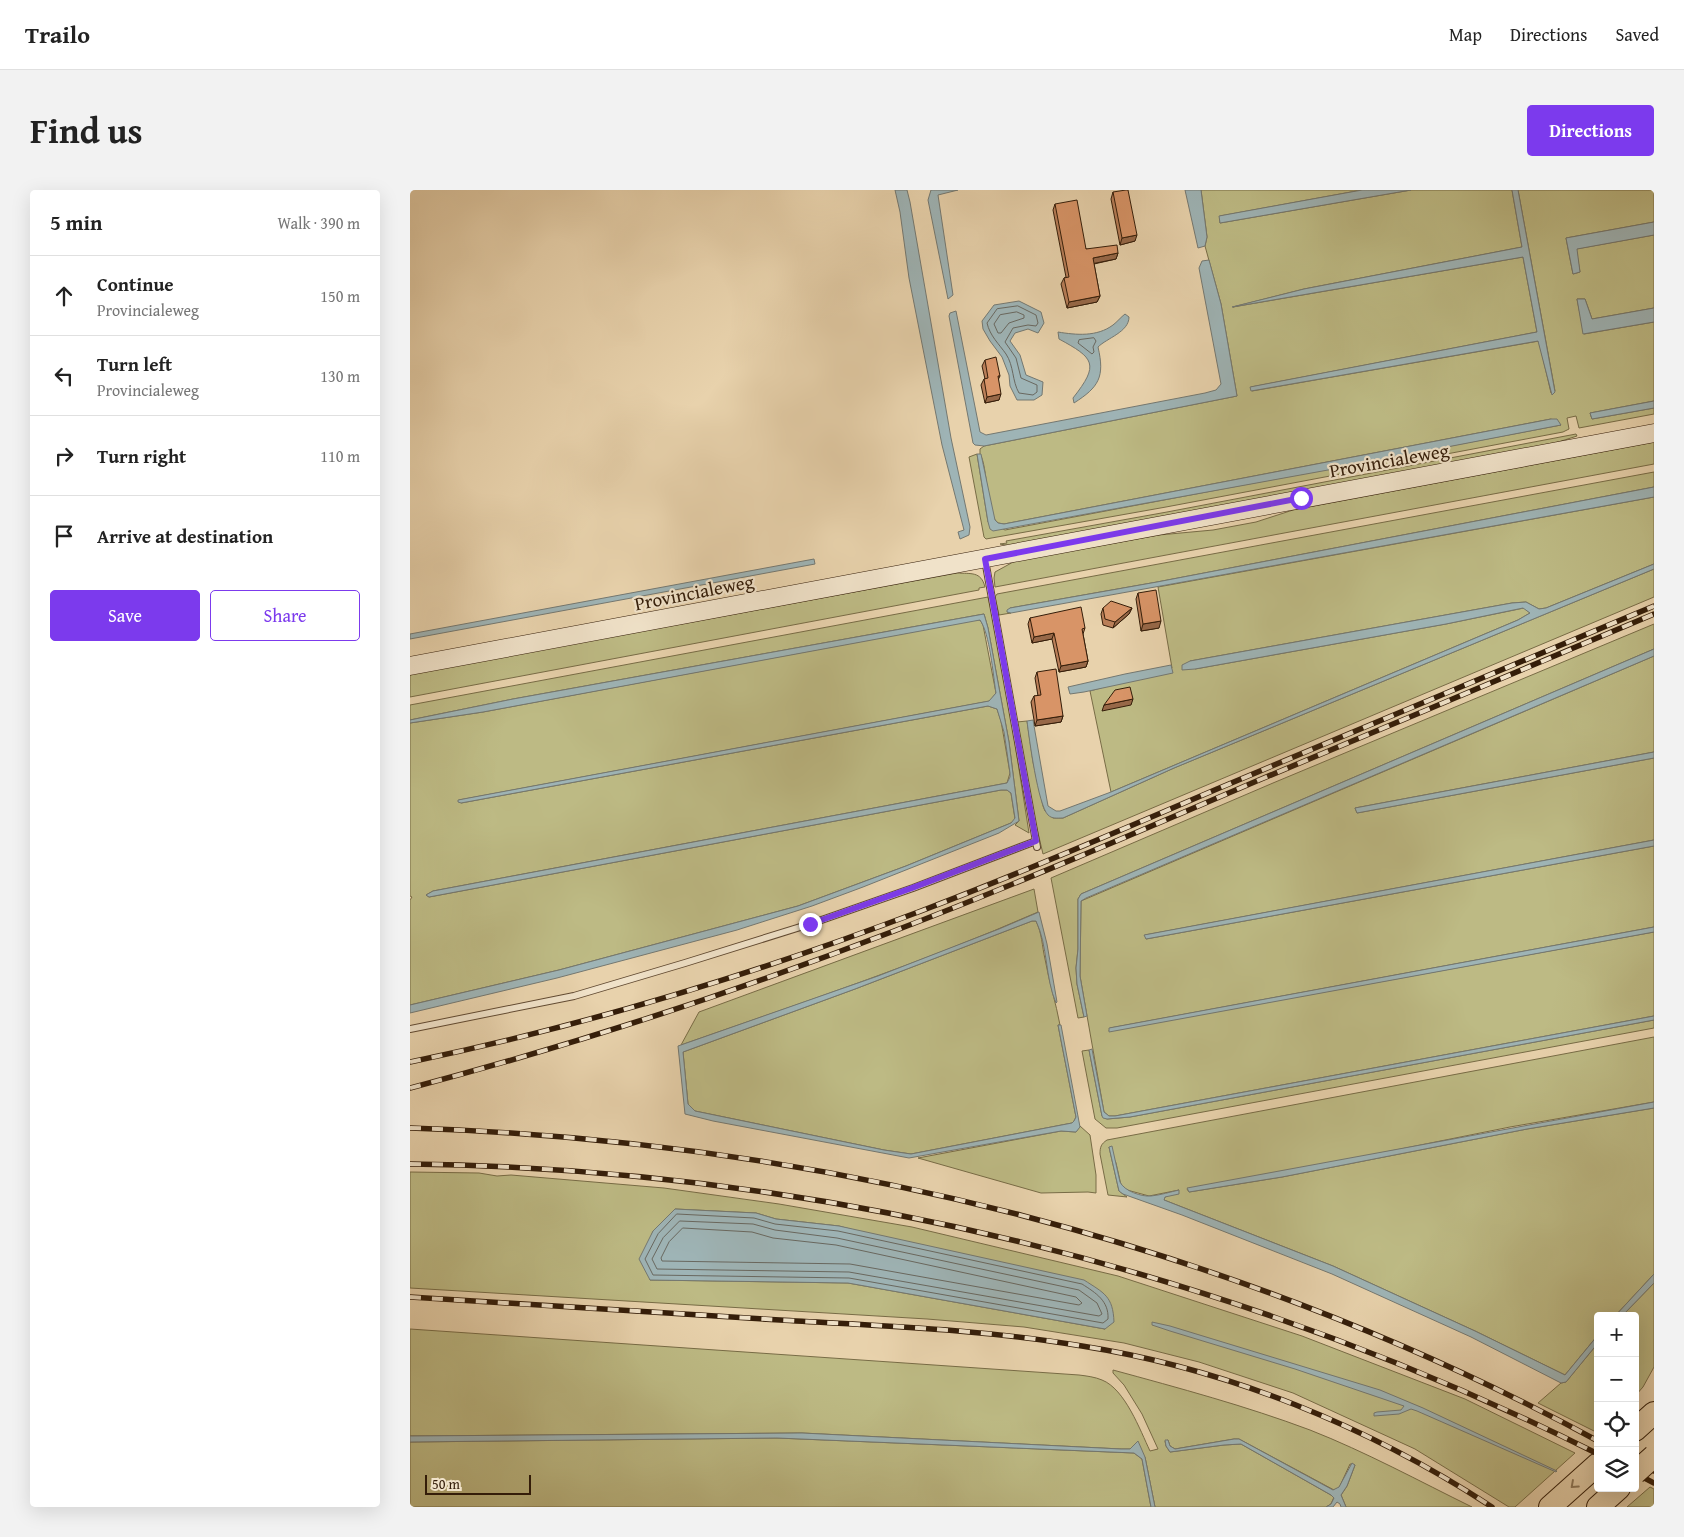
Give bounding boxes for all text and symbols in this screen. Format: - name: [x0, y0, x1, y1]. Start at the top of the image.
- text: Trailo: [25, 17, 90, 52]
- text: Map: [1449, 21, 1482, 48]
- text: Directions: [1510, 21, 1587, 48]
- text: Saved: [1615, 21, 1659, 48]
- text: Find us: [30, 105, 143, 156]
- button: Directions: [1527, 105, 1654, 156]
- text: 5 min: [50, 207, 102, 238]
- text: Walk · 390 m: [277, 211, 360, 235]
- text: Continue: [97, 270, 174, 298]
- icon: ahead: [50, 282, 78, 310]
- text: 150 m: [320, 284, 360, 308]
- text: Provincialeweg: [97, 298, 199, 322]
- text: Turn left: [97, 350, 172, 378]
- icon: left: [50, 362, 78, 390]
- text: 130 m: [320, 364, 360, 388]
- text: Provincialeweg: [97, 378, 199, 402]
- street label: Provincialeweg: [1327, 436, 1452, 484]
- icon: right: [50, 442, 78, 470]
- text: Turn right: [97, 442, 186, 470]
- text: 110 m: [320, 444, 360, 468]
- route start: [1290, 487, 1313, 510]
- icon: arrive: [50, 522, 78, 550]
- text: Arrive at destination: [97, 522, 273, 550]
- street label: Provincialeweg: [632, 567, 757, 617]
- button: Save: [50, 590, 200, 641]
- button: Share: [210, 590, 360, 641]
- route end: [799, 913, 822, 936]
- map controls: [1594, 1312, 1639, 1492]
- button: +: [1594, 1312, 1639, 1357]
- button: −: [1594, 1357, 1639, 1402]
- button: locate: [1594, 1402, 1639, 1447]
- button: layers: [1594, 1447, 1639, 1492]
- scale bar: [425, 1472, 531, 1495]
- text: 50 m: [432, 1474, 460, 1494]
- one-way arrow: [1570, 1480, 1579, 1489]

